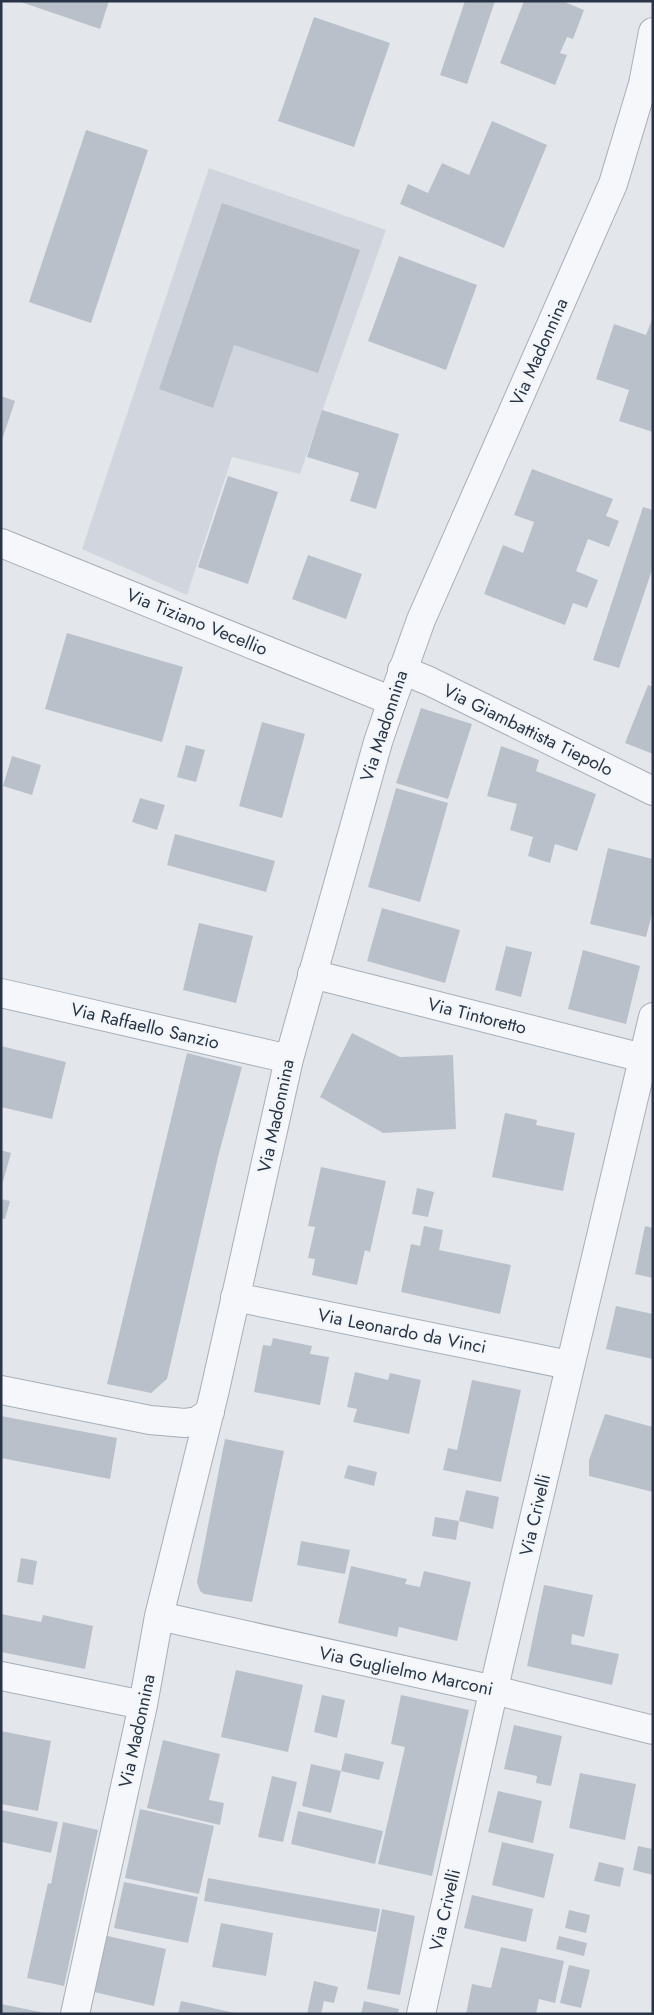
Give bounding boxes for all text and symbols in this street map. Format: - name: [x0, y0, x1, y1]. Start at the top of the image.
- street label: Via Madonnina: [504, 294, 574, 410]
- street label: Via Tiziano Vecellio: [122, 582, 272, 662]
- street label: Via Madonnina: [354, 667, 414, 785]
- street label: Via Giambattista Tiepolo: [439, 678, 618, 783]
- street label: Via Tintoretto: [425, 991, 529, 1041]
- street label: Via Raffaello Sanzio: [68, 996, 222, 1056]
- street label: Via Madonnina: [251, 1057, 301, 1175]
- street label: Via Leonardo da Vinci: [315, 1302, 489, 1360]
- street label: Via Crivelli: [513, 1471, 557, 1559]
- street label: Via Guglielmo Marconi: [316, 1640, 496, 1702]
- street label: Via Madonnina: [112, 1672, 162, 1790]
- street label: Via Crivelli: [423, 1866, 467, 1954]

